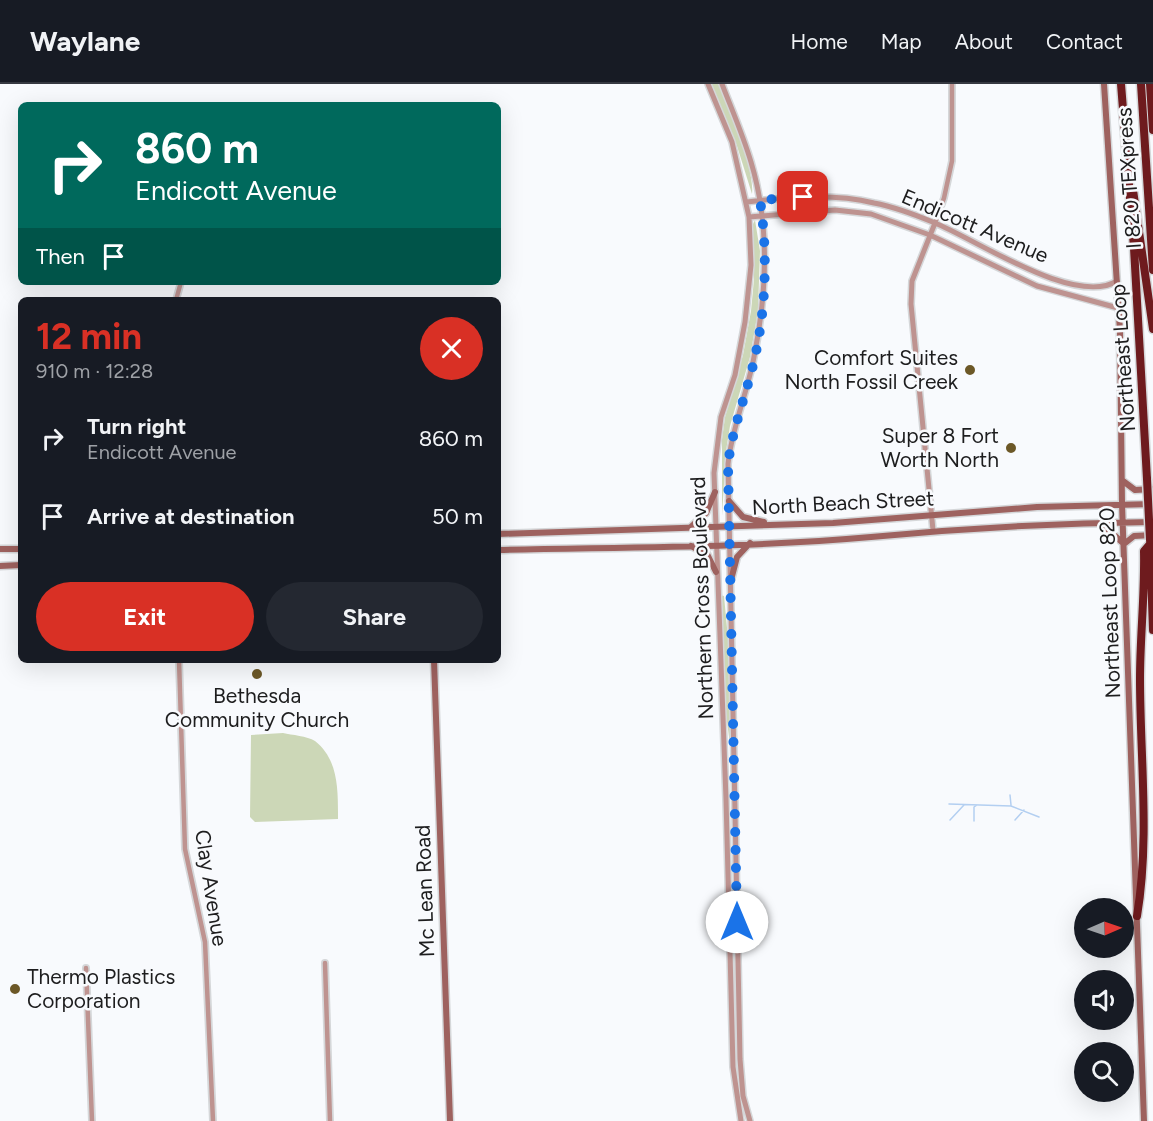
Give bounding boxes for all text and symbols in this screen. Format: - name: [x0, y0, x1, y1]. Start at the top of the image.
- text: Waylane: [30, 24, 140, 58]
- text: Home: [791, 29, 848, 54]
- text: Map: [881, 29, 922, 54]
- text: About: [955, 29, 1013, 54]
- text: Contact: [1046, 29, 1123, 54]
- street label: I 820 TEXpress: [1111, 107, 1146, 250]
- text: 860 m: [135, 123, 259, 174]
- icon: right: [36, 126, 114, 204]
- pin: [777, 171, 828, 222]
- text: Endicott Avenue: [135, 174, 337, 207]
- icon: arrive: [786, 180, 819, 213]
- street label: Endicott Avenue: [898, 183, 1052, 268]
- icon: arrive: [97, 240, 130, 273]
- text: Then: [36, 243, 85, 270]
- street label: Northeast Loop: [1105, 283, 1140, 433]
- text: 12 min: [36, 315, 142, 358]
- button: close: [420, 317, 483, 380]
- place label: Comfort Suites North Fossil Creek: [785, 345, 959, 394]
- text: 910 m · 12:28: [36, 359, 153, 383]
- marker: Comfort Suites North Fossil Creek: [963, 363, 977, 377]
- text: Turn right: [87, 413, 186, 440]
- icon: right: [36, 422, 69, 455]
- place label: Super 8 Fort Worth North: [880, 423, 999, 472]
- text: 860 m: [419, 425, 483, 452]
- text: Endicott Avenue: [87, 440, 236, 464]
- marker: Super 8 Fort Worth North: [1004, 441, 1018, 455]
- street label: Northern Cross Boulevard: [685, 476, 718, 720]
- street label: North Beach Street: [751, 485, 935, 520]
- icon: arrive: [36, 500, 69, 533]
- text: Arrive at destination: [87, 503, 295, 530]
- text: 50 m: [432, 503, 483, 530]
- street label: Northeast Loop 820: [1094, 507, 1125, 699]
- button: Exit: [36, 582, 254, 651]
- button: Share: [266, 582, 483, 651]
- marker: Bethesda Community Church: [250, 667, 264, 681]
- place label: Bethesda Community Church: [165, 683, 349, 732]
- street label: Mc Lean Road: [410, 824, 439, 958]
- street label: Clay Avenue: [190, 828, 233, 948]
- position arrow: [705, 890, 769, 954]
- north arrow: [1074, 898, 1134, 958]
- map controls: [1074, 898, 1134, 1102]
- place label: Thermo Plastics Corporation: [27, 964, 175, 1013]
- button: sound: [1074, 970, 1134, 1030]
- marker: Thermo Plastics Corporation: [8, 982, 22, 996]
- button: search: [1074, 1042, 1134, 1102]

